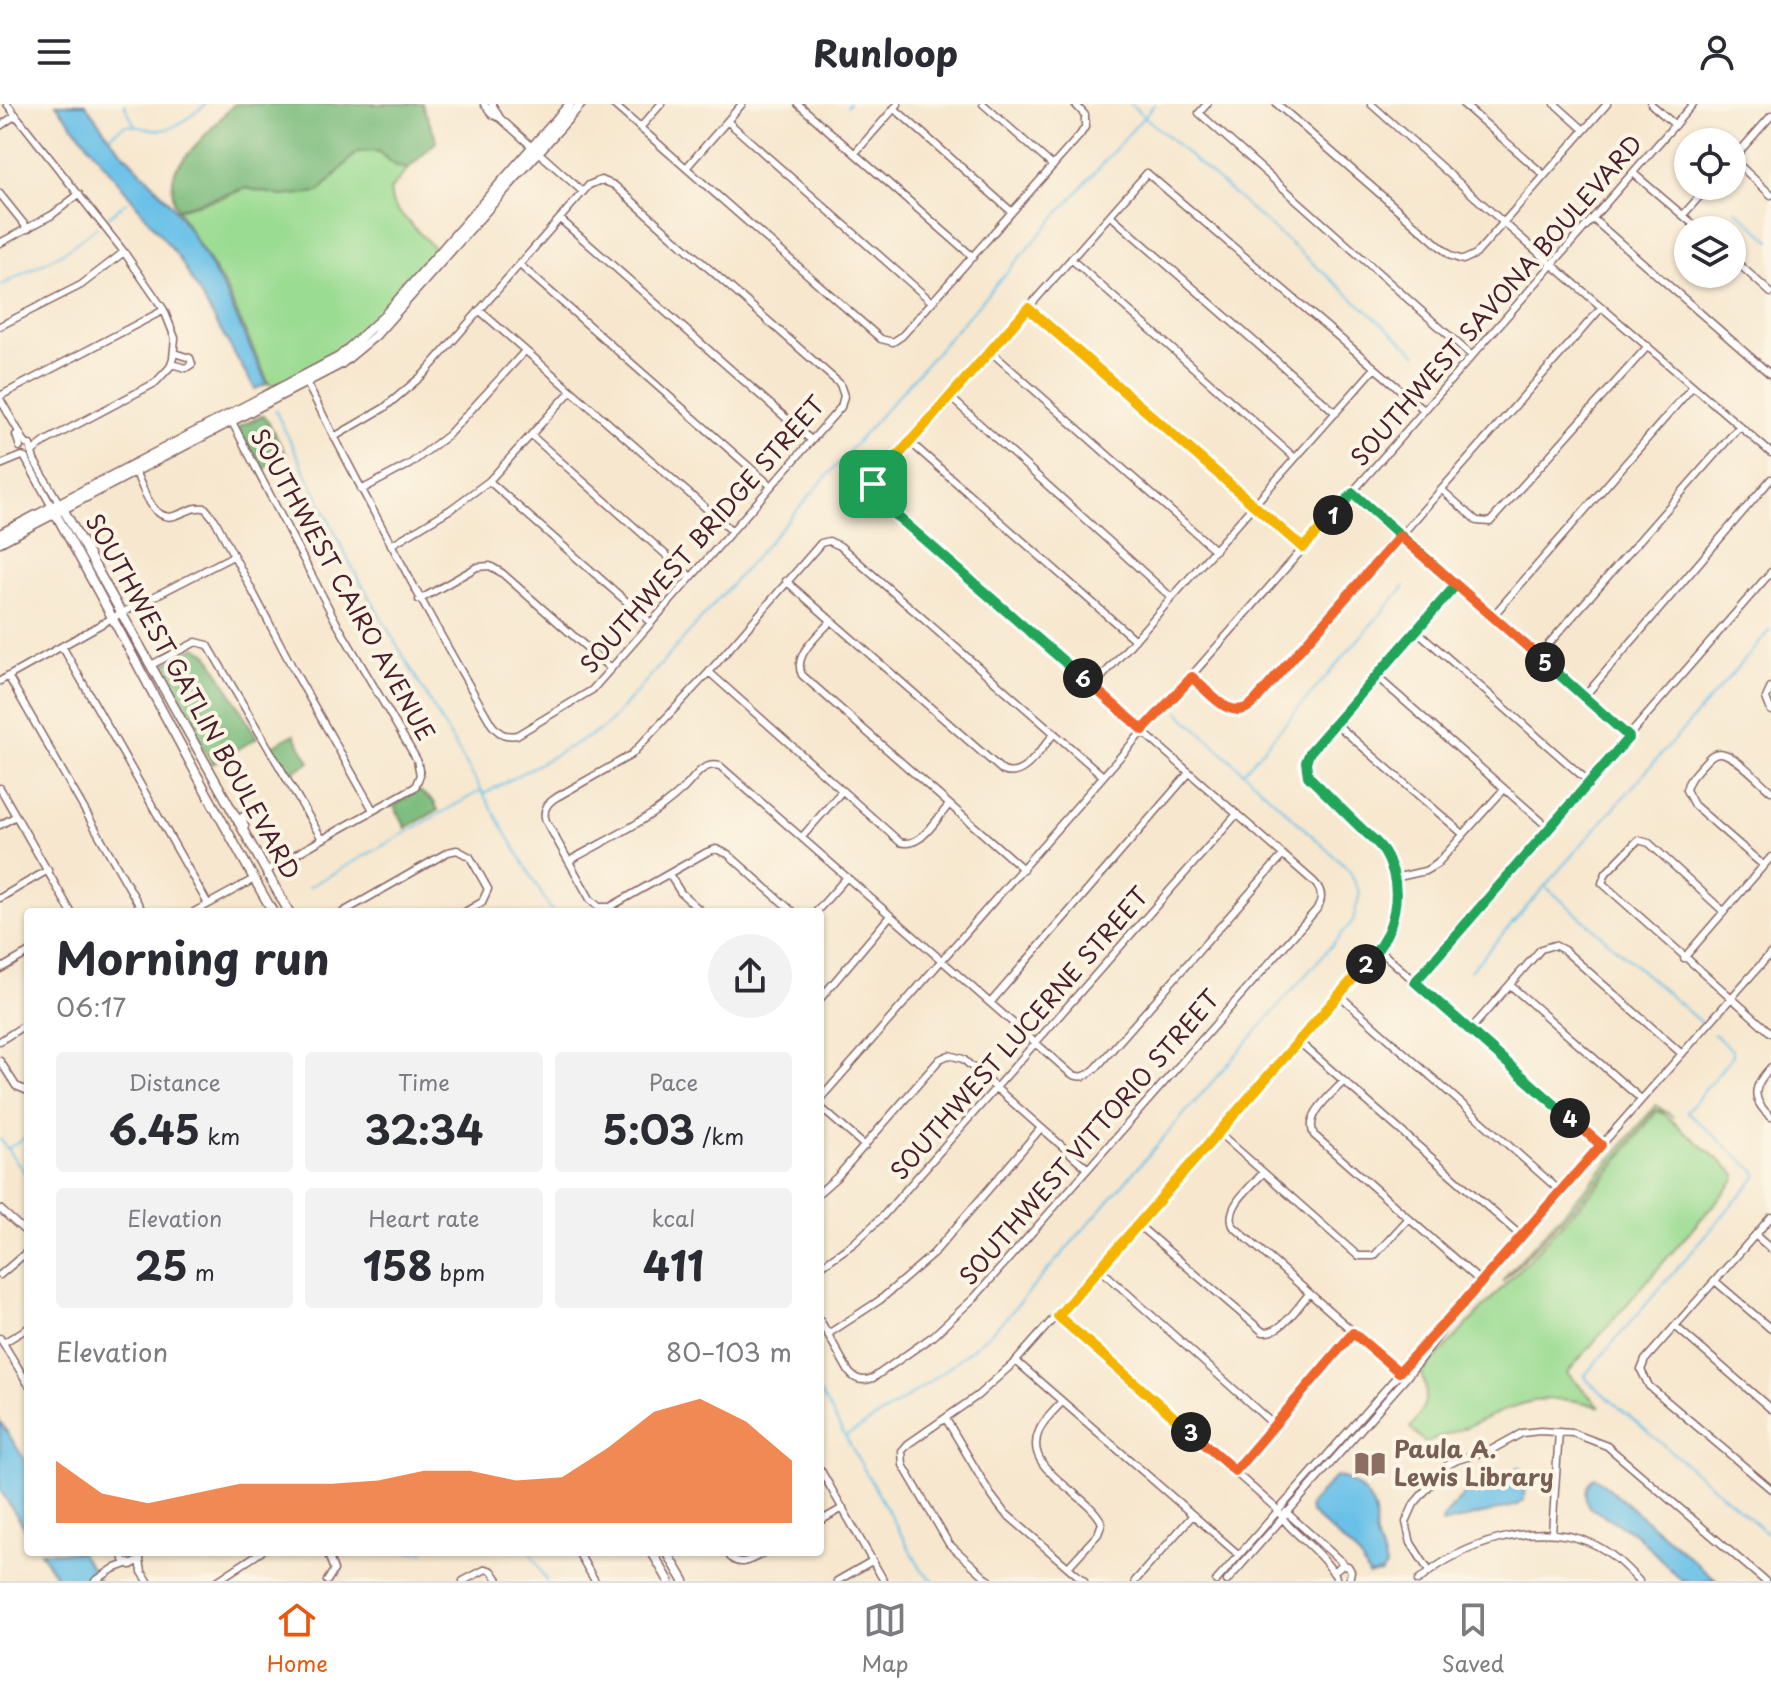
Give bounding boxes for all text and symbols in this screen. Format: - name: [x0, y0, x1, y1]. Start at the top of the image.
- text: Runloop: [813, 25, 958, 79]
- icon: menu: [32, 30, 76, 74]
- icon: person: [1695, 30, 1739, 74]
- street label: SOUTHWEST SAVONA BOULEVARD: [1341, 126, 1650, 473]
- map controls: [1674, 128, 1746, 288]
- button: locate: [1674, 128, 1746, 200]
- button: layers: [1674, 216, 1746, 288]
- street label: SOUTHWEST BRIDGE STREET: [571, 386, 833, 680]
- street label: SOUTHWEST CAIRO AVENUE: [243, 421, 445, 747]
- pin: [839, 450, 907, 518]
- icon: arrive: [851, 462, 895, 506]
- pin: 1: [1313, 495, 1353, 535]
- text: 1: [1328, 498, 1338, 531]
- street label: SOUTHWEST GATLIN BOULEVARD: [78, 506, 310, 886]
- pin: 5: [1525, 642, 1565, 682]
- text: 5: [1538, 645, 1552, 678]
- pin: 6: [1063, 658, 1103, 698]
- text: 6: [1075, 661, 1091, 694]
- street label: SOUTHWEST LUCERNE STREET: [881, 878, 1156, 1187]
- text: Morning run: [56, 924, 330, 990]
- button: share: [708, 934, 792, 1018]
- pin: 2: [1346, 944, 1386, 984]
- text: 2: [1358, 947, 1374, 980]
- street label: SOUTHWEST VITTORIO STREET: [950, 981, 1228, 1292]
- text: 06:17: [56, 987, 126, 1026]
- text: Distance: [129, 1065, 221, 1098]
- text: Time: [398, 1065, 450, 1098]
- text: Pace: [648, 1065, 698, 1098]
- text: 6.45: [109, 1098, 200, 1159]
- text: 32:34: [364, 1098, 483, 1159]
- text: 5:03: [602, 1098, 695, 1159]
- pin: 4: [1550, 1098, 1590, 1138]
- text: 4: [1563, 1101, 1577, 1134]
- text: km: [200, 1119, 240, 1152]
- text: /km: [695, 1119, 744, 1152]
- text: Elevation: [127, 1201, 222, 1234]
- text: Heart rate: [368, 1201, 480, 1234]
- text: kcal: [651, 1201, 695, 1234]
- text: 25: [134, 1234, 188, 1295]
- text: 158: [363, 1234, 432, 1295]
- text: 411: [643, 1234, 704, 1295]
- text: m: [188, 1255, 215, 1288]
- text: bpm: [432, 1255, 485, 1288]
- text: Elevation: [56, 1332, 168, 1371]
- text: 80–103 m: [666, 1332, 792, 1371]
- pin: 3: [1171, 1412, 1211, 1452]
- text: 3: [1184, 1415, 1198, 1448]
- place label: Paula A. Lewis Library: [1394, 1430, 1554, 1494]
- library icon: Paula A. Lewis Library: [1353, 1447, 1387, 1481]
- tab: Home: [267, 1598, 328, 1679]
- tab: Map: [861, 1598, 908, 1679]
- tab: Saved: [1442, 1598, 1504, 1679]

